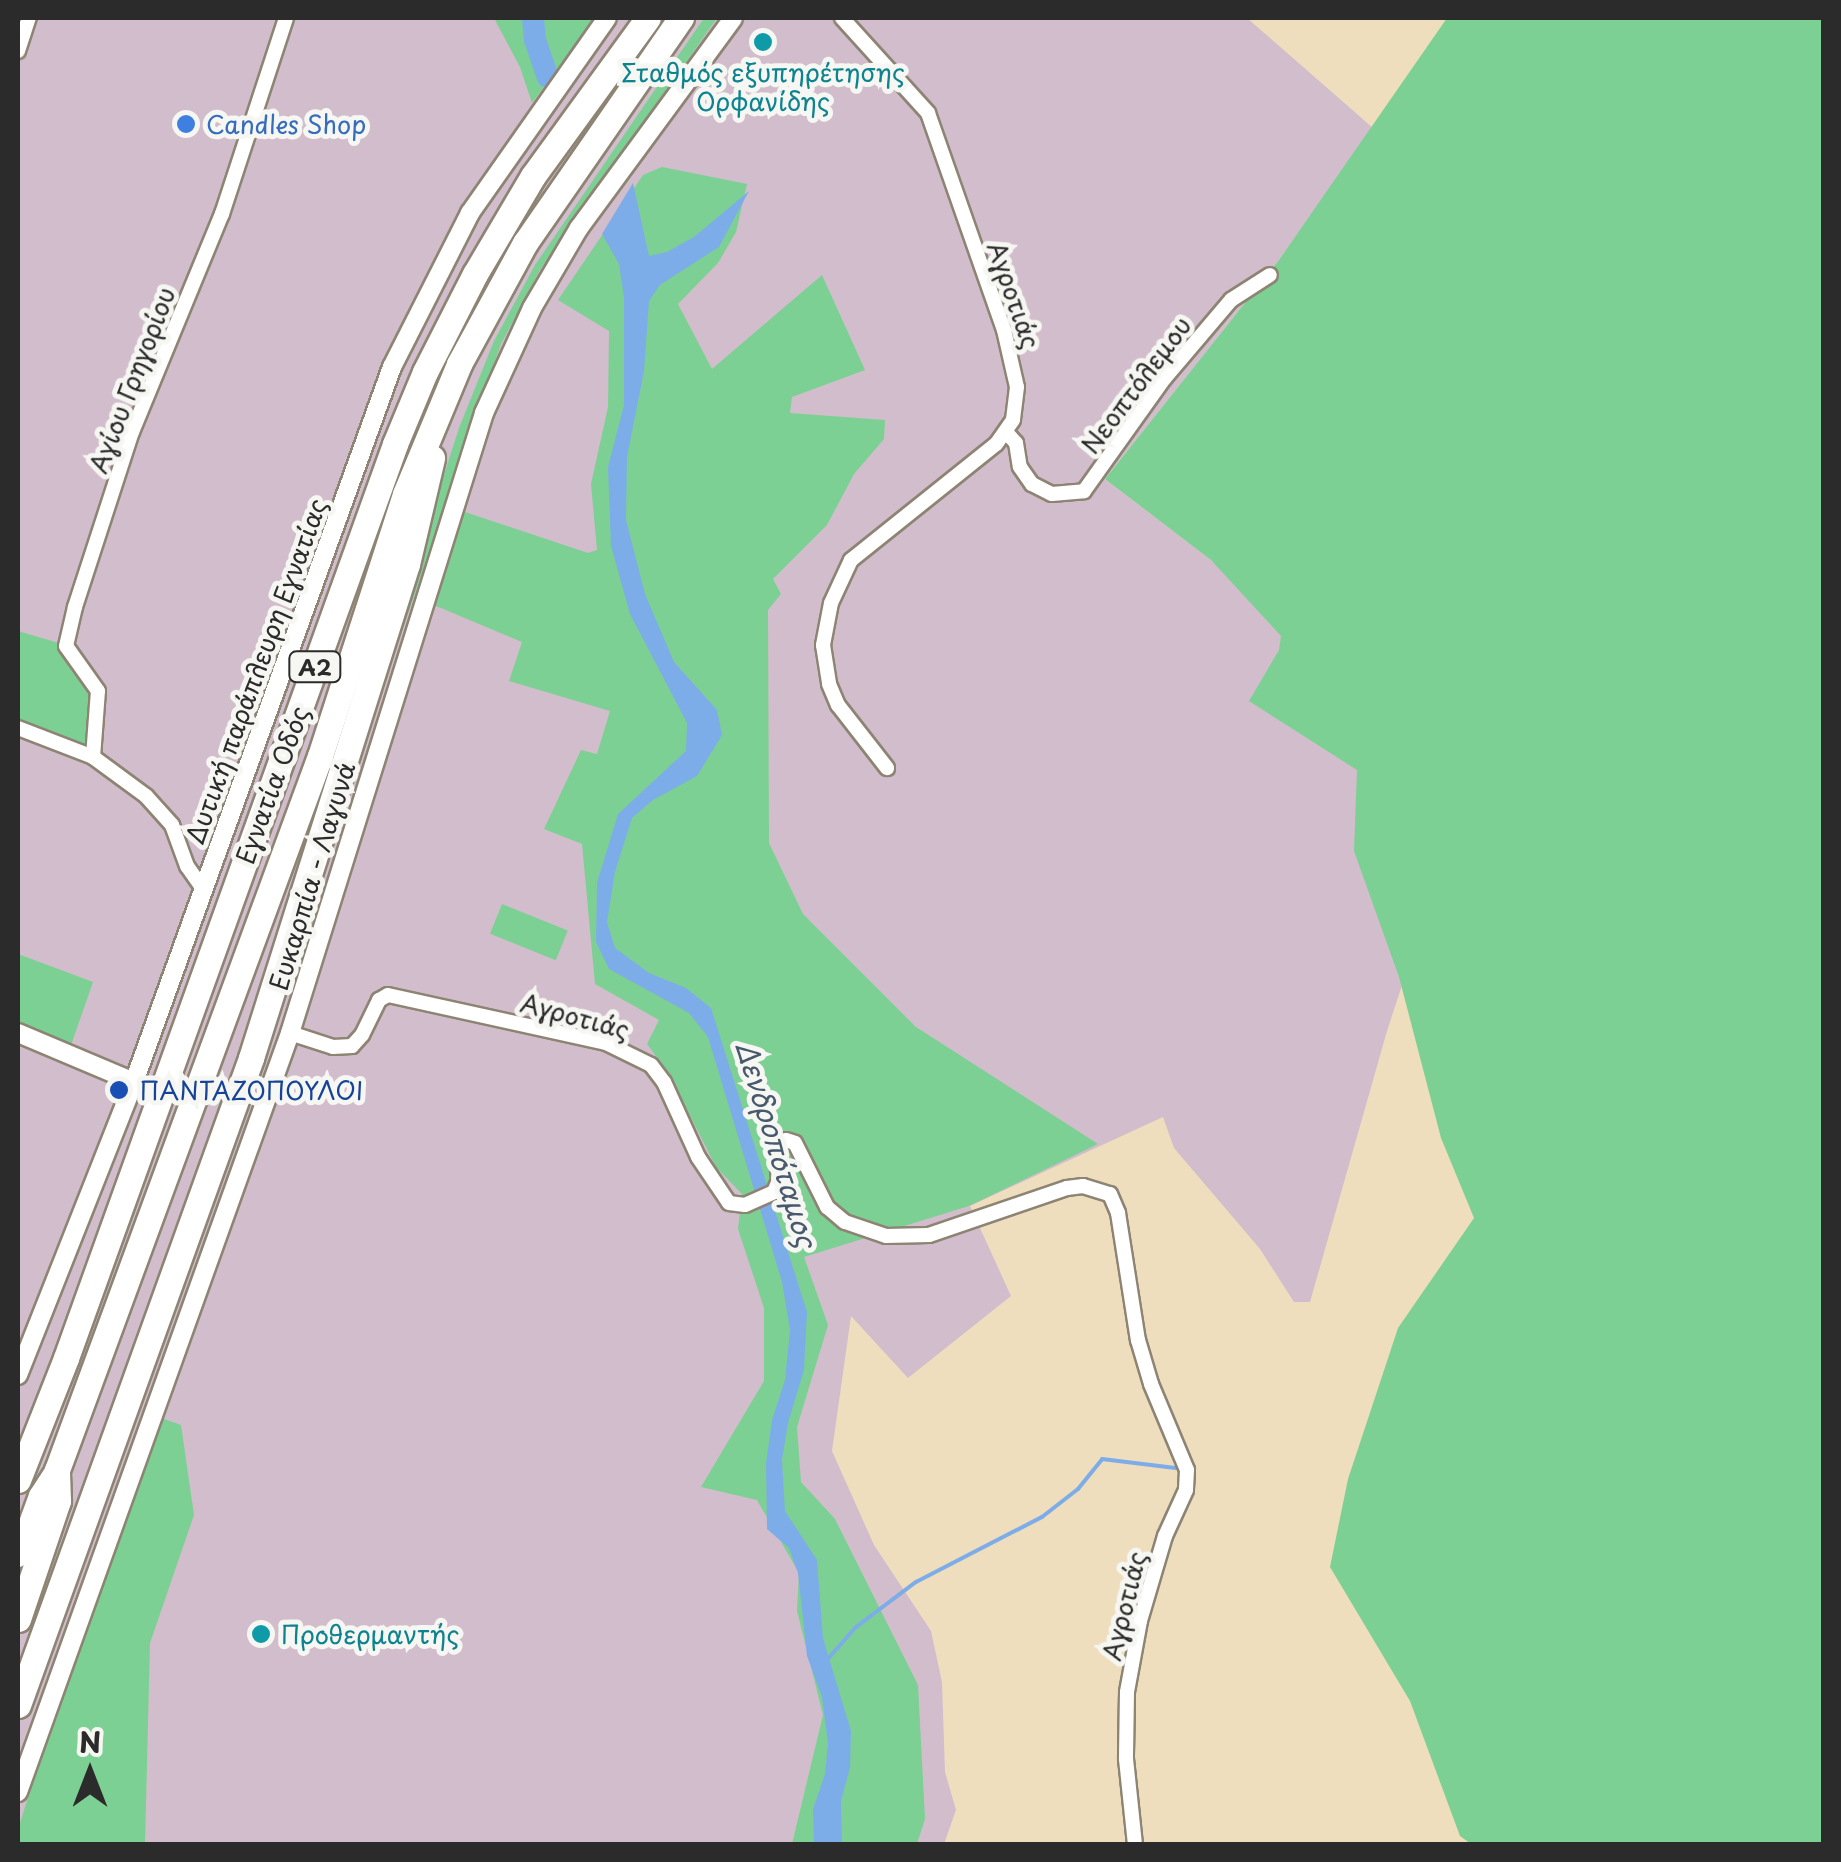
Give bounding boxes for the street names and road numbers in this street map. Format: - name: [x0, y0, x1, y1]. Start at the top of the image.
- street label: Αγροτιάς: [982, 238, 1046, 352]
- street label: Αγίου Γρηγορίου: [83, 283, 181, 477]
- street label: Νεοπτόλεμου: [1075, 311, 1197, 459]
- street label: Δυτική παράπλευρη Εγνατίας: [180, 495, 332, 847]
- road number: Α2: [288, 650, 342, 684]
- street label: Εγνατία Οδός: [230, 703, 314, 867]
- street label: Ευκαρπία - Λαγυνά: [263, 758, 361, 994]
- street label: Αγροτιάς: [517, 987, 633, 1045]
- street label: Αγροτιάς: [1096, 1548, 1152, 1664]

